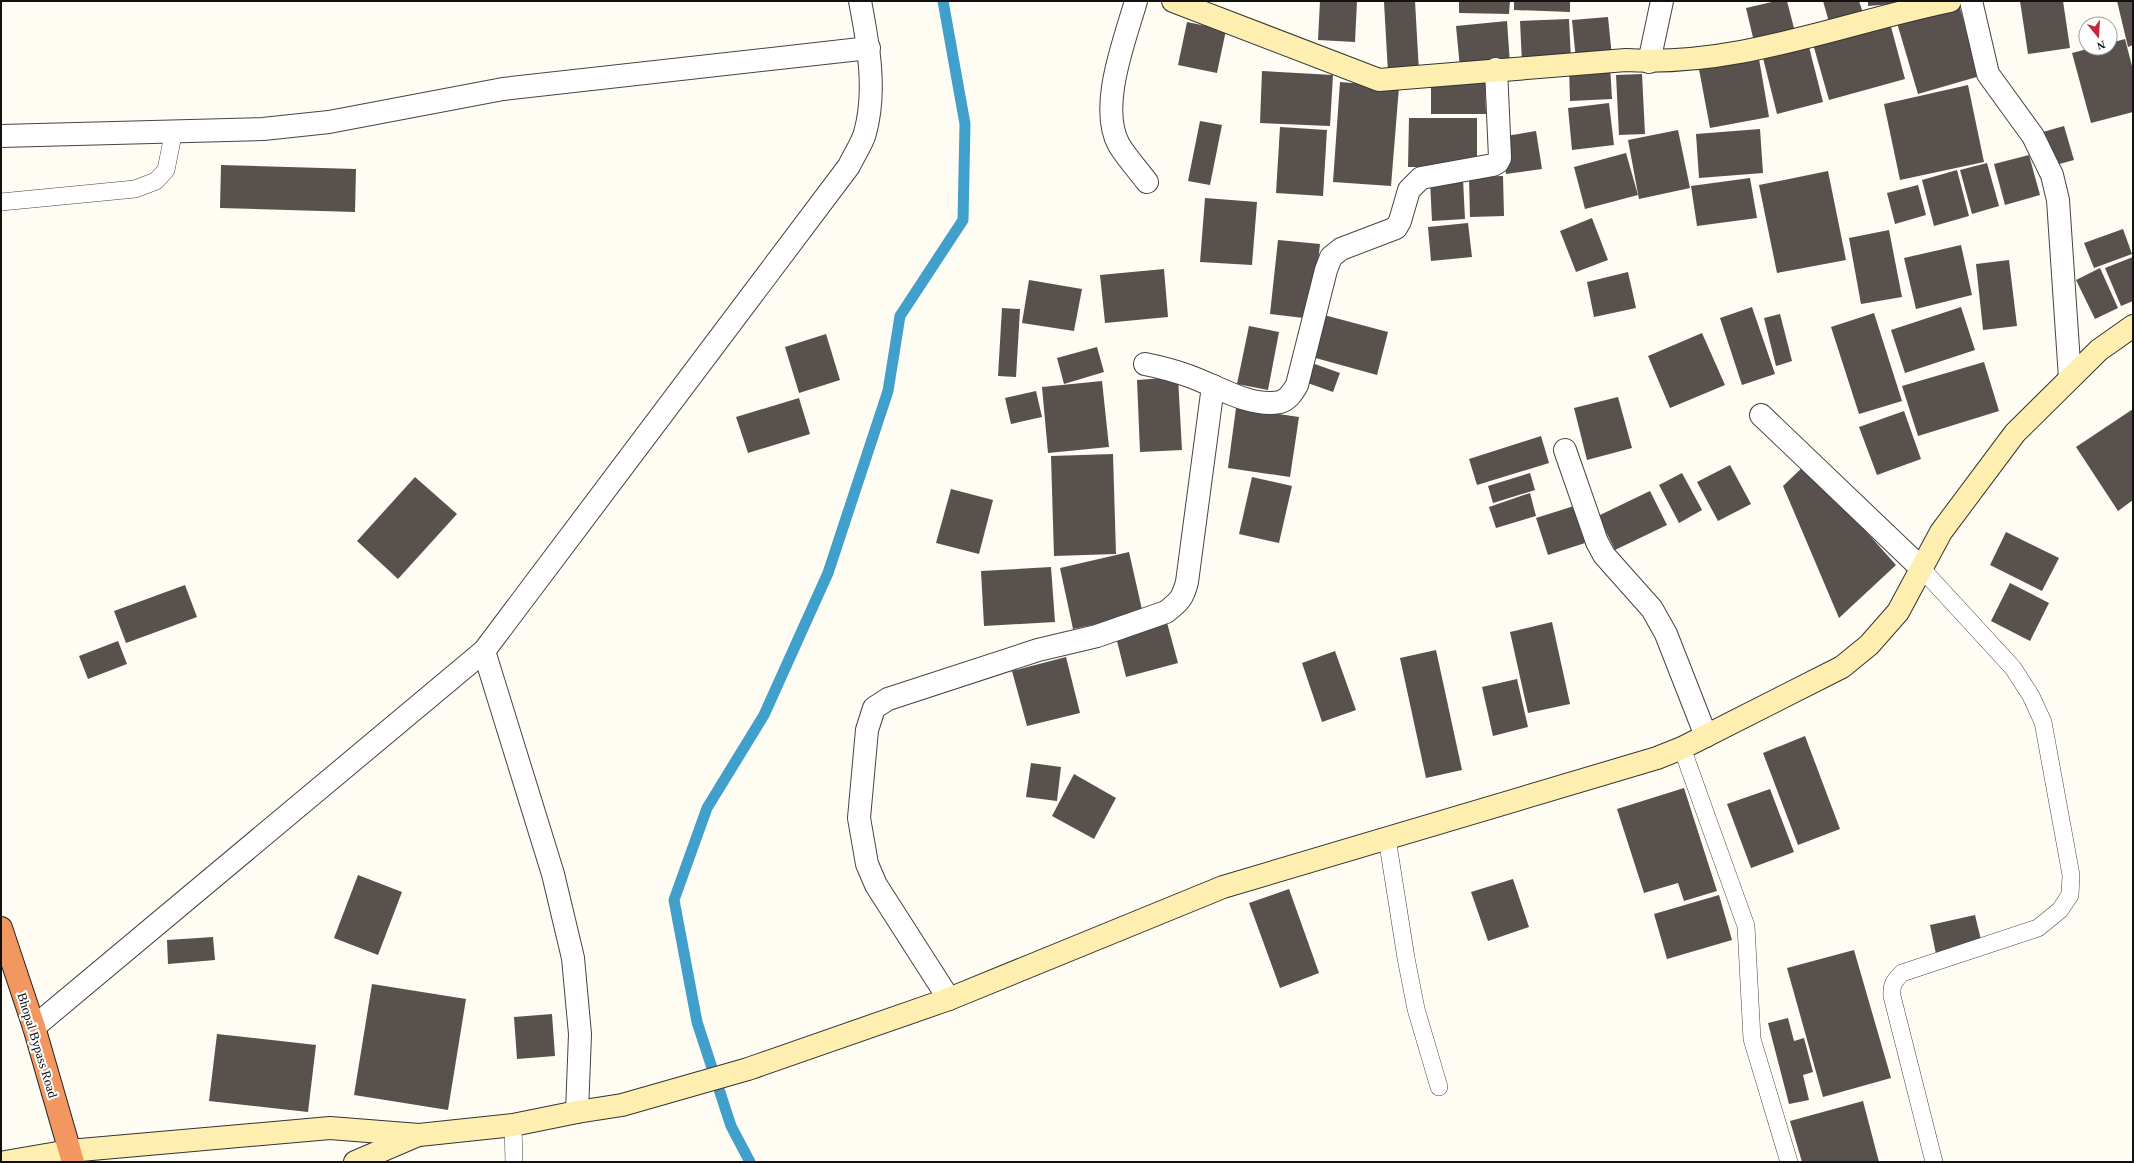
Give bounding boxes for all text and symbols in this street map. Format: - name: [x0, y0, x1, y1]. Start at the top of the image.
- north arrow: [2078, 16, 2118, 56]
- text: N: [2095, 39, 2107, 52]
- street label: Bhopal Bypass Road: [14, 991, 61, 1100]

